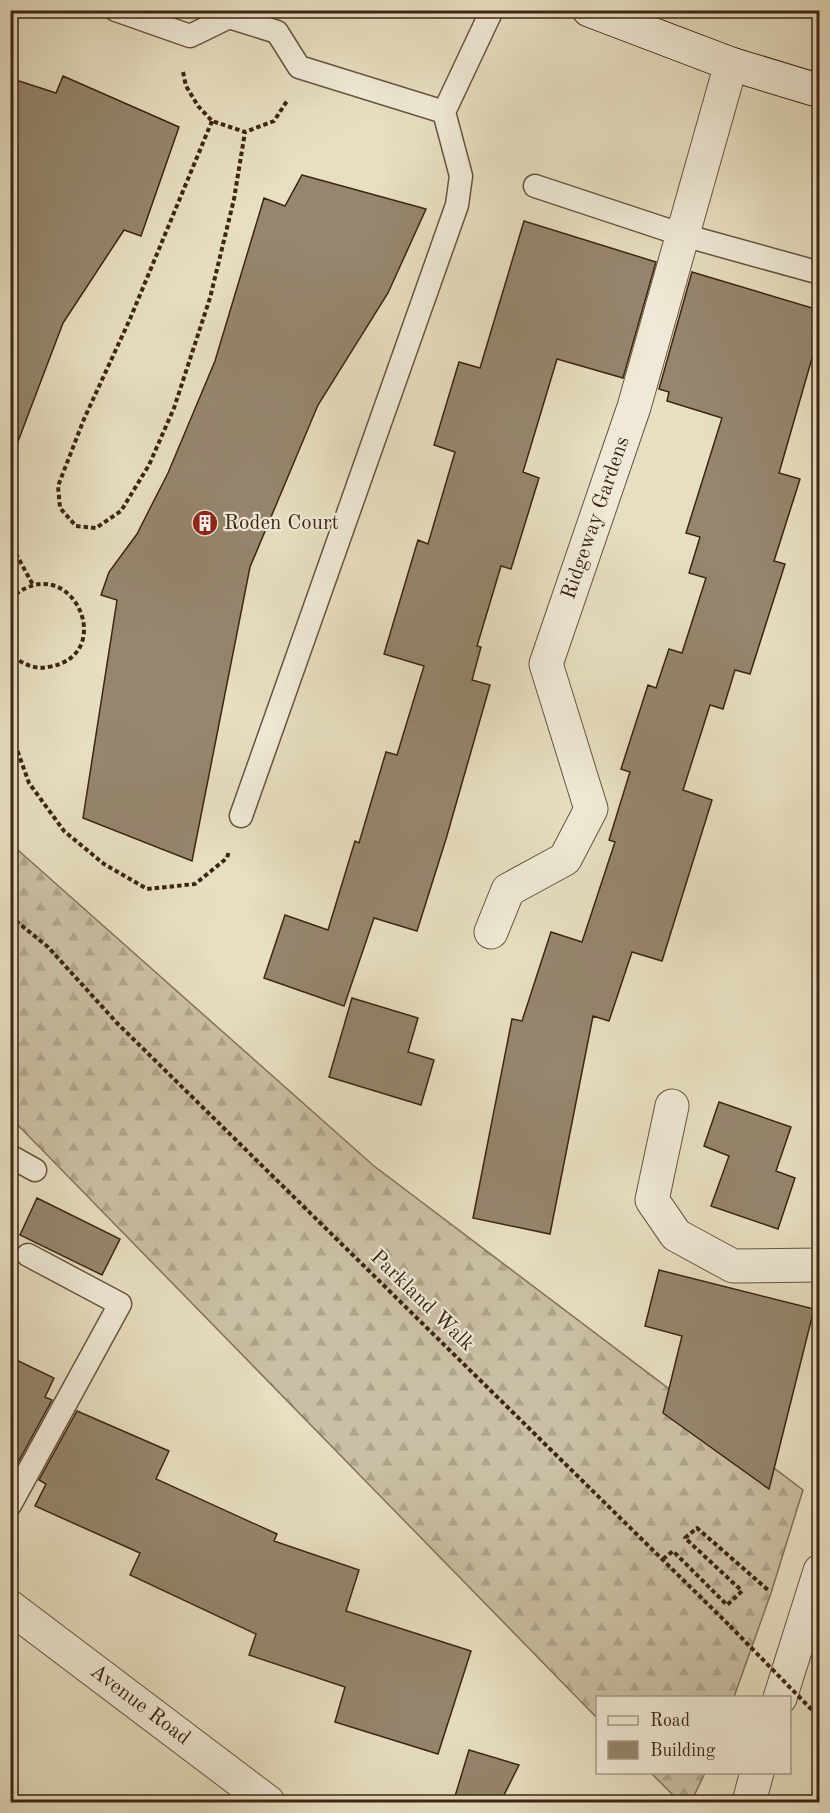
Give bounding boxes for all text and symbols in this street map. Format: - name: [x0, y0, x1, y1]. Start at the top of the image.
- street label: Ridgeway Gardens: [558, 434, 634, 602]
- building icon: Roden Court: [190, 508, 220, 538]
- place label: Roden Court: [224, 513, 339, 534]
- street label: Parkland Walk: [366, 1246, 478, 1356]
- street label: Avenue Road: [86, 1661, 194, 1749]
- legend: [596, 1696, 791, 1774]
- text: Road: [650, 1712, 690, 1730]
- text: Building: [650, 1742, 716, 1760]

